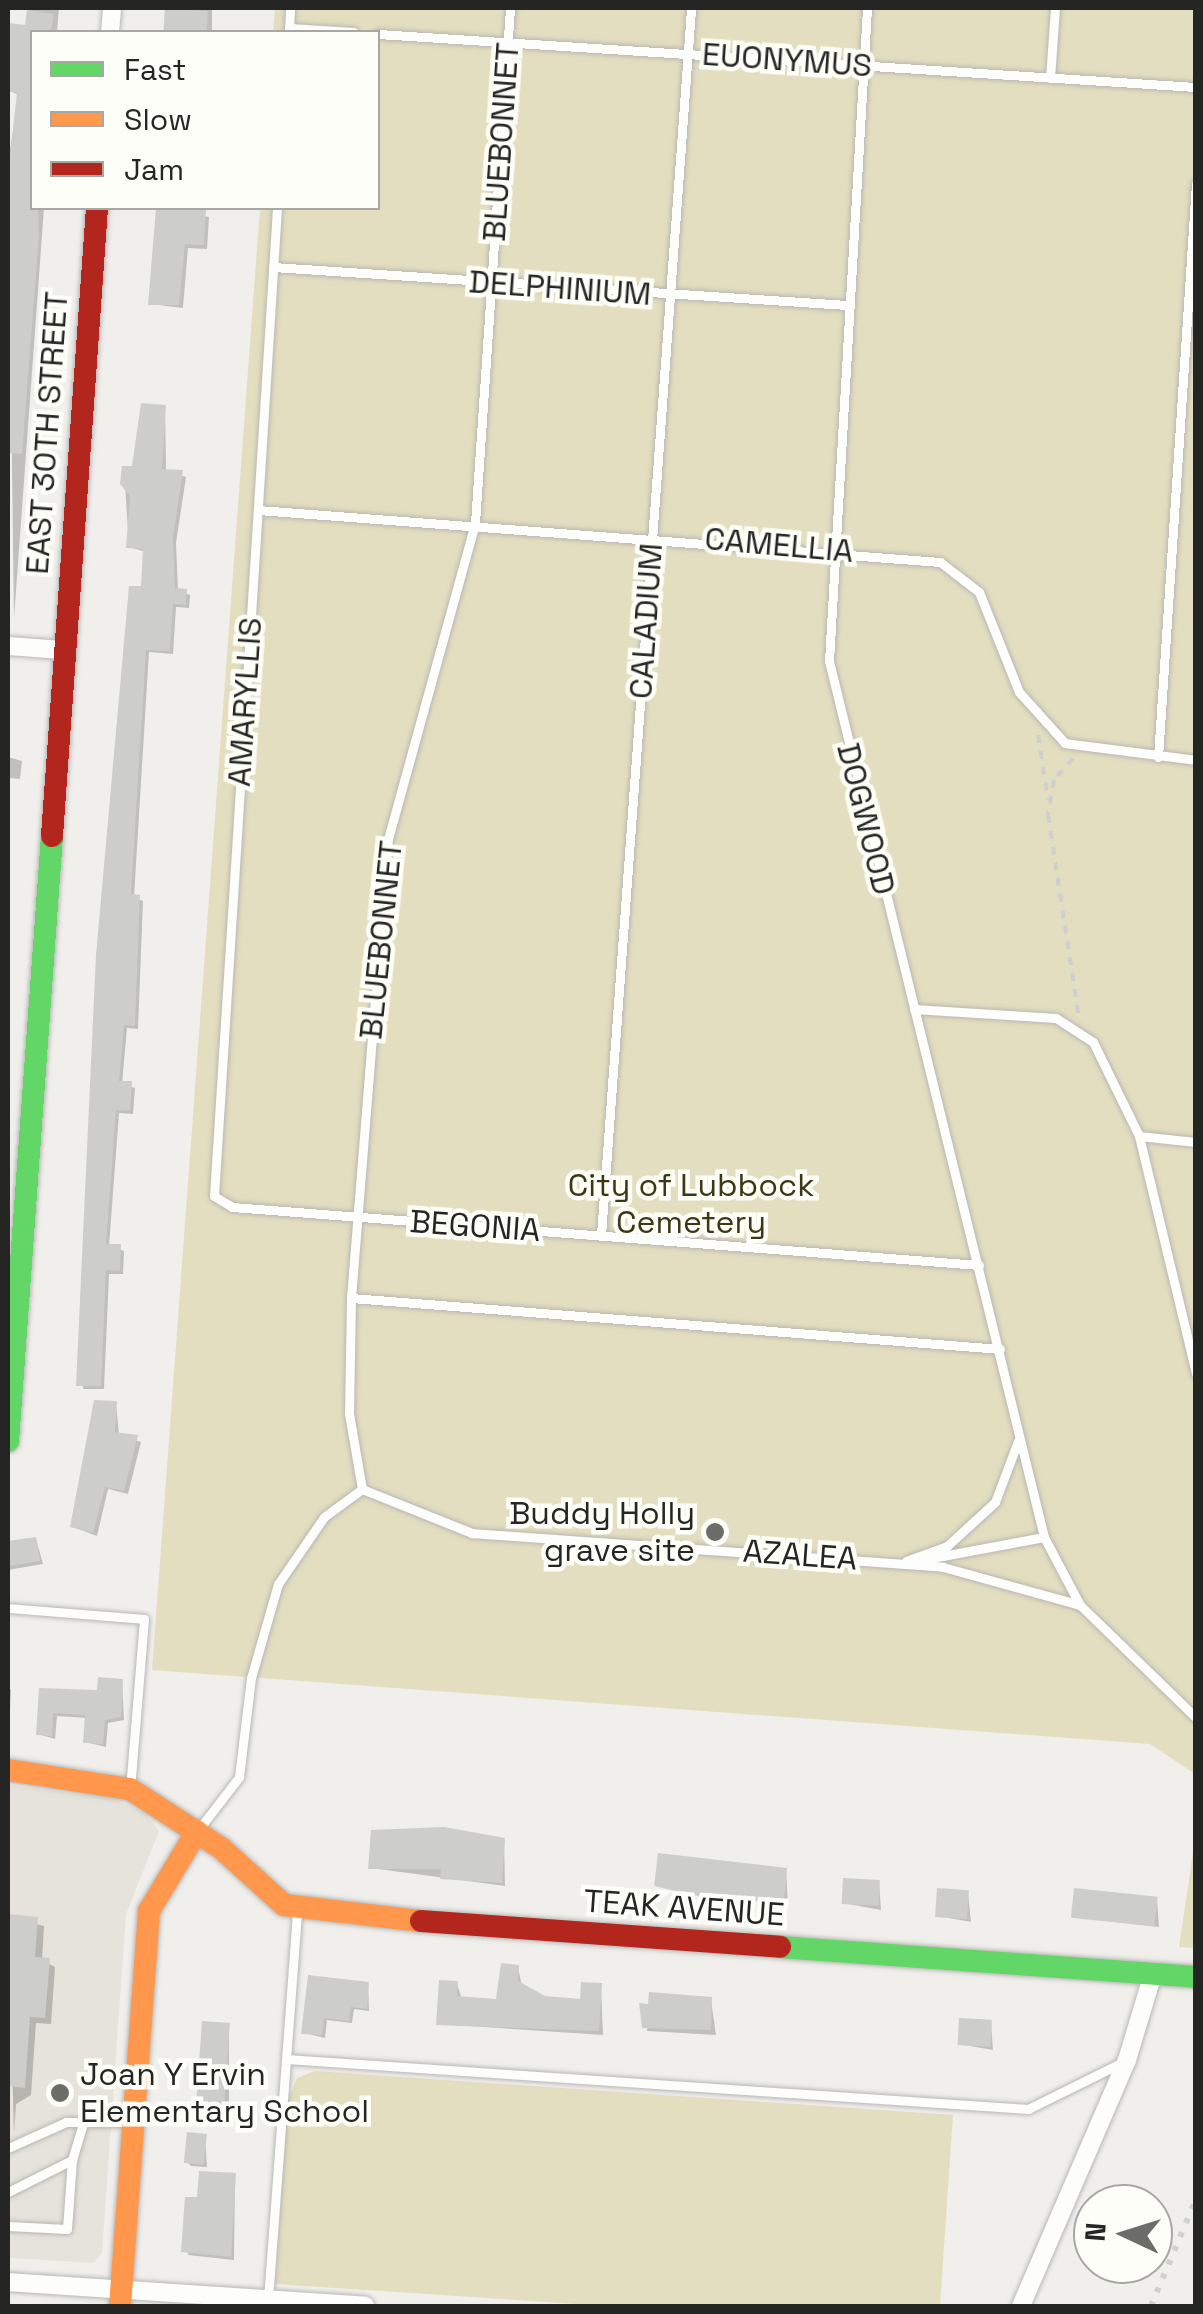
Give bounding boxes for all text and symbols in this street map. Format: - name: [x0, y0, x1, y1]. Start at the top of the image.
- legend: [30, 30, 380, 210]
- street label: EUONYMUS: [701, 35, 873, 85]
- street label: BLUEBONNET: [475, 41, 527, 243]
- text: Fast: [124, 50, 186, 89]
- text: Slow: [124, 100, 192, 139]
- text: Jam: [124, 150, 184, 189]
- street label: DELPHINIUM: [467, 262, 653, 314]
- street label: EAST 30TH STREET: [18, 290, 76, 576]
- street label: CAMELLIA: [703, 519, 855, 571]
- street label: CALADIUM: [621, 542, 671, 700]
- street label: AMARYLLIS: [220, 616, 270, 788]
- street label: DOGWOOD: [829, 739, 903, 899]
- street label: BLUEBONNET: [351, 839, 411, 1041]
- park label: City of Lubbock Cemetery: [568, 1167, 814, 1242]
- street label: BEGONIA: [408, 1202, 542, 1250]
- place label: Buddy Holly grave site: [509, 1495, 695, 1570]
- marker: Buddy Holly grave site: [704, 1521, 726, 1543]
- street label: AZALEA: [742, 1532, 858, 1578]
- street label: TEAK AVENUE: [582, 1882, 786, 1934]
- place label: Joan Y Ervin Elementary School: [80, 2056, 369, 2131]
- marker: Joan Y Ervin Elementary School: [49, 2082, 71, 2104]
- north arrow: [1073, 2184, 1173, 2284]
- text: N: [1076, 2221, 1114, 2243]

